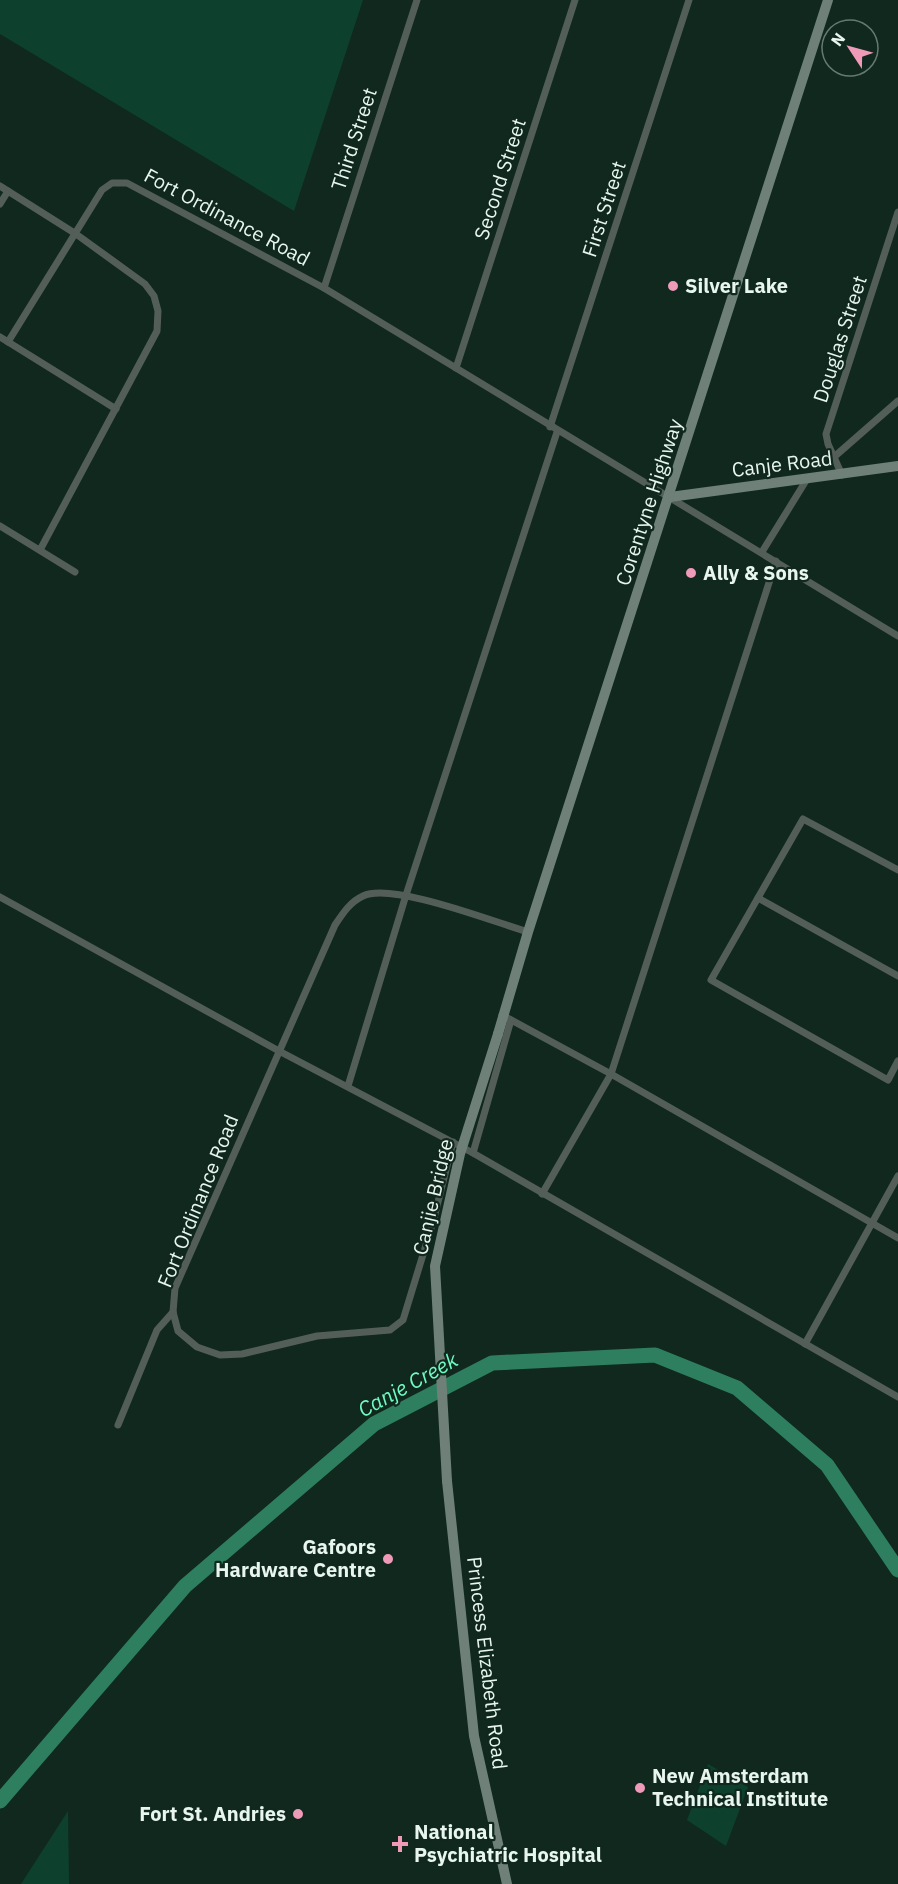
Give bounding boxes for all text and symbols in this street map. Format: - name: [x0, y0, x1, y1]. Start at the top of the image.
- north arrow: [820, 18, 880, 78]
- text: N: [826, 29, 849, 50]
- street label: Third Street: [324, 84, 383, 194]
- street label: Second Street: [467, 115, 532, 243]
- street label: First Street: [575, 157, 632, 260]
- street label: Fort Ordinance Road: [140, 161, 315, 272]
- place label: Silver Lake: [685, 272, 788, 299]
- street label: Douglas Street: [806, 272, 873, 406]
- marker: Silver Lake: [666, 279, 680, 293]
- street label: Corentyne Highway: [609, 415, 688, 589]
- street label: Canje Road: [730, 444, 834, 483]
- place label: Ally & Sons: [703, 559, 809, 586]
- marker: Ally & Sons: [684, 566, 698, 580]
- street label: Fort Ordinance Road: [151, 1110, 245, 1291]
- street label: Canjie Bridge: [406, 1136, 459, 1258]
- water label: Canje Creek: [353, 1345, 463, 1423]
- place label: Gafoors Hardware Centre: [215, 1533, 376, 1583]
- marker: Gafoors Hardware Centre: [381, 1552, 395, 1566]
- street label: Princess Elizabeth Road: [461, 1555, 514, 1771]
- place label: New Amsterdam Technical Institute: [652, 1762, 828, 1812]
- marker: New Amsterdam Technical Institute: [633, 1781, 647, 1795]
- place label: Fort St. Andries: [139, 1800, 286, 1827]
- marker: Fort St. Andries: [291, 1807, 305, 1821]
- place label: National Psychiatric Hospital: [414, 1818, 602, 1868]
- marker: National Psychiatric Hospital: [391, 1835, 409, 1853]

